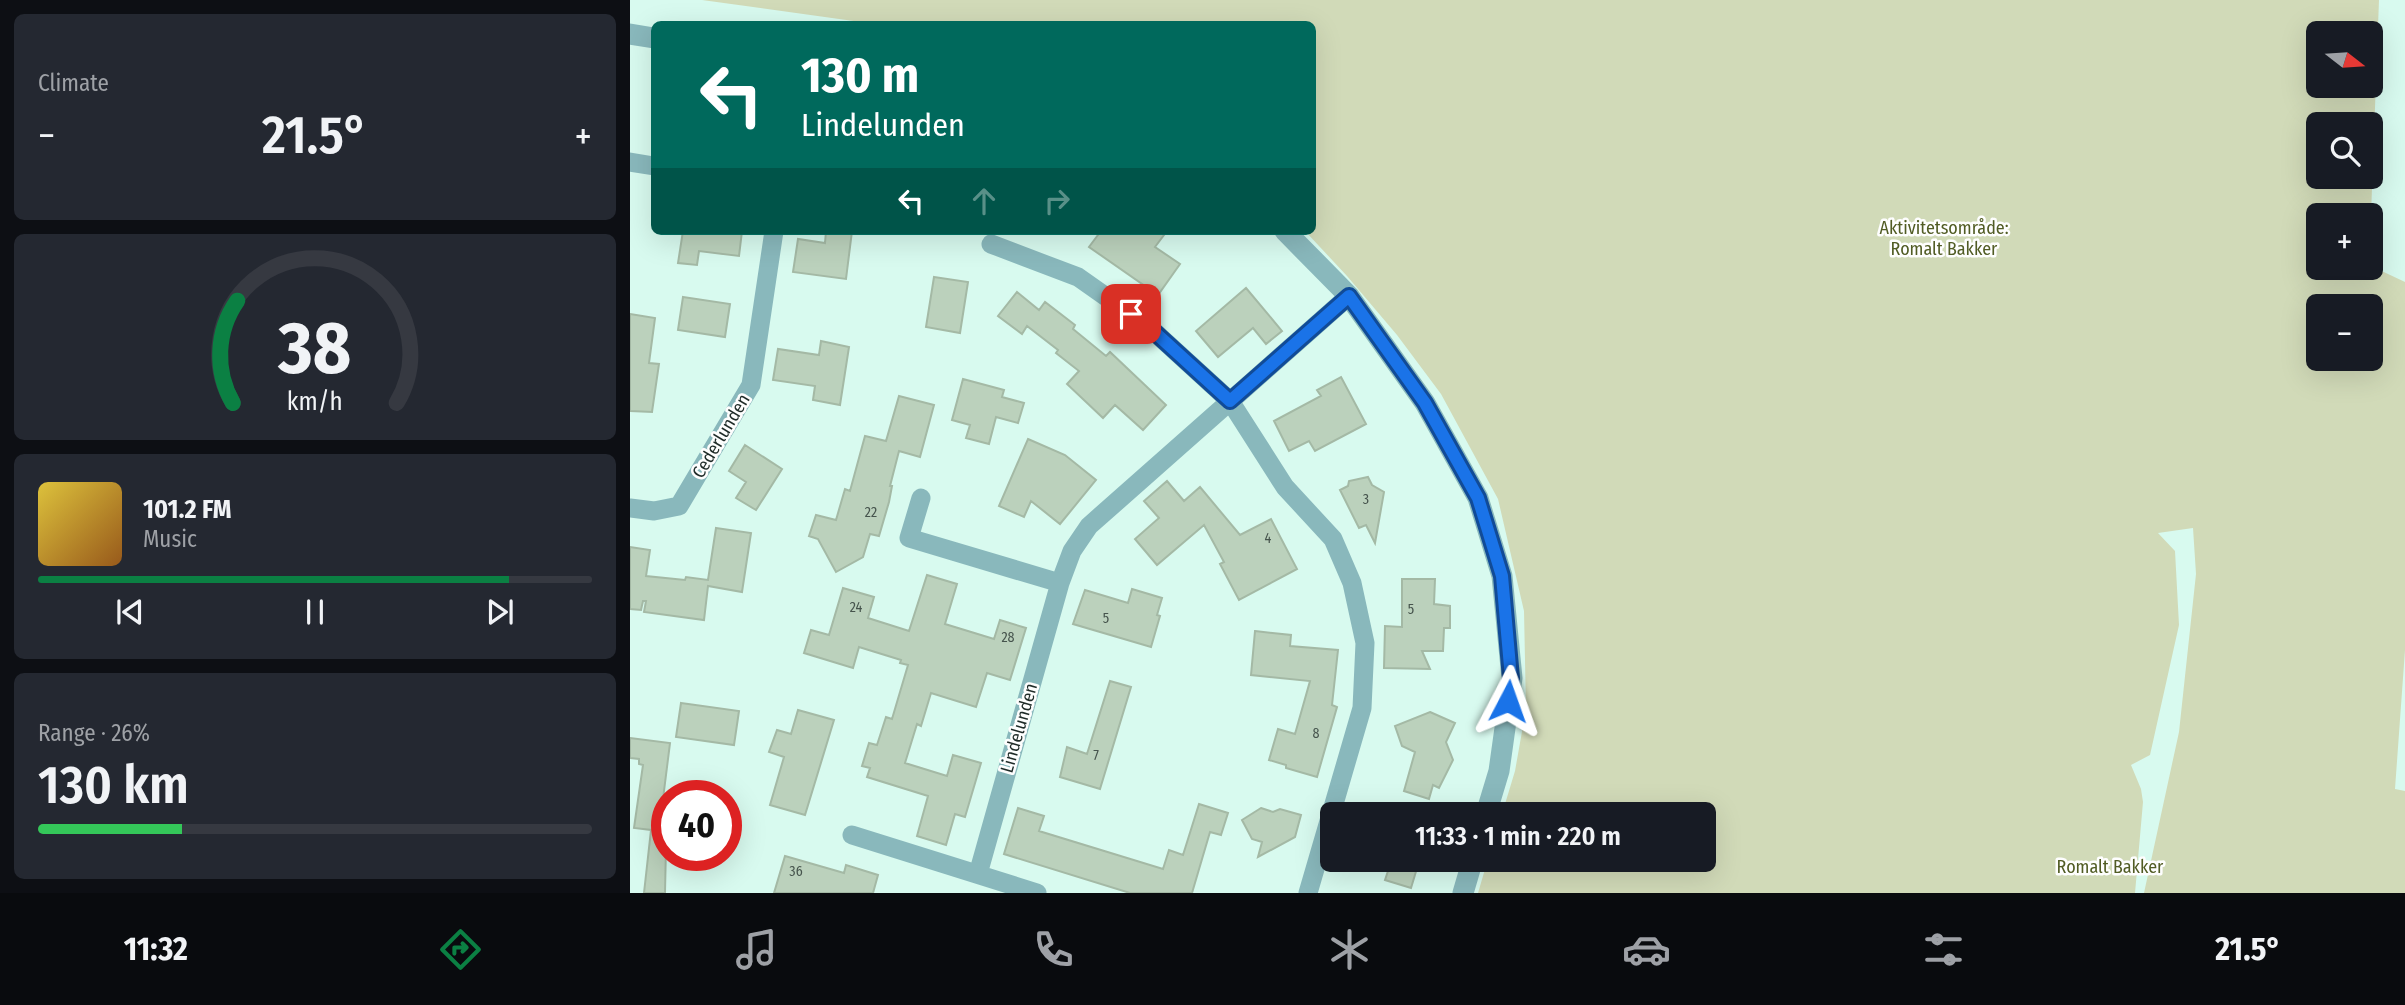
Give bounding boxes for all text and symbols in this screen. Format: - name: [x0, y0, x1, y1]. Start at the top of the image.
- north arrow: [2306, 21, 2384, 98]
- map controls: [2306, 21, 2383, 371]
- text: 130 m: [801, 46, 919, 105]
- icon: left: [686, 49, 777, 140]
- text: Climate: [38, 69, 109, 97]
- text: 21.5°: [262, 104, 368, 167]
- text: Lindelunden: [801, 106, 965, 144]
- button: search: [2306, 112, 2383, 189]
- text: −: [38, 113, 55, 159]
- text: +: [575, 113, 592, 159]
- icon: left: [892, 182, 930, 220]
- icon: ahead: [965, 182, 1003, 220]
- icon: right: [1038, 182, 1076, 220]
- button: +: [2306, 203, 2383, 280]
- park label: Aktivitetsområde: Romalt Bakker: [1879, 217, 2009, 260]
- pin: [1101, 284, 1161, 344]
- button: −: [2306, 294, 2383, 371]
- icon: arrive: [1112, 295, 1150, 333]
- text: 38: [278, 305, 351, 392]
- text: km/h: [287, 386, 343, 416]
- street label: Cederlunden: [687, 390, 755, 482]
- house number: 3: [1363, 491, 1369, 508]
- text: 101.2 FM: [143, 494, 232, 525]
- house number: 22: [865, 504, 877, 521]
- text: Music: [143, 525, 197, 553]
- house number: 4: [1265, 530, 1272, 547]
- icon: previous: [111, 593, 149, 631]
- icon: pause: [296, 593, 334, 631]
- icon: next: [481, 593, 519, 631]
- house number: 24: [850, 599, 863, 616]
- house number: 5: [1408, 601, 1414, 618]
- house number: 5: [1103, 610, 1109, 627]
- house number: 28: [1001, 629, 1015, 646]
- position arrow: [1471, 664, 1545, 738]
- street label: Lindelunden: [996, 681, 1042, 775]
- text: Range · 26%: [38, 719, 150, 747]
- house number: 8: [1313, 725, 1320, 742]
- house number: 7: [1093, 747, 1099, 764]
- text: 130 km: [38, 754, 189, 817]
- speed limit sign: 40: [651, 780, 742, 871]
- text: 11:33 · 1 min · 220 m: [1415, 821, 1621, 852]
- park label: Romalt Bakker: [2057, 856, 2164, 878]
- house number: 36: [789, 863, 803, 880]
- icon: directions: [436, 925, 485, 974]
- icon: music: [732, 925, 781, 974]
- icon: phone: [1029, 925, 1078, 974]
- icon: climate: [1325, 925, 1374, 974]
- icon: car: [1622, 925, 1671, 974]
- icon: filters: [1919, 925, 1968, 974]
- text: 11:32: [124, 930, 188, 968]
- text: 21.5°: [2215, 930, 2281, 968]

